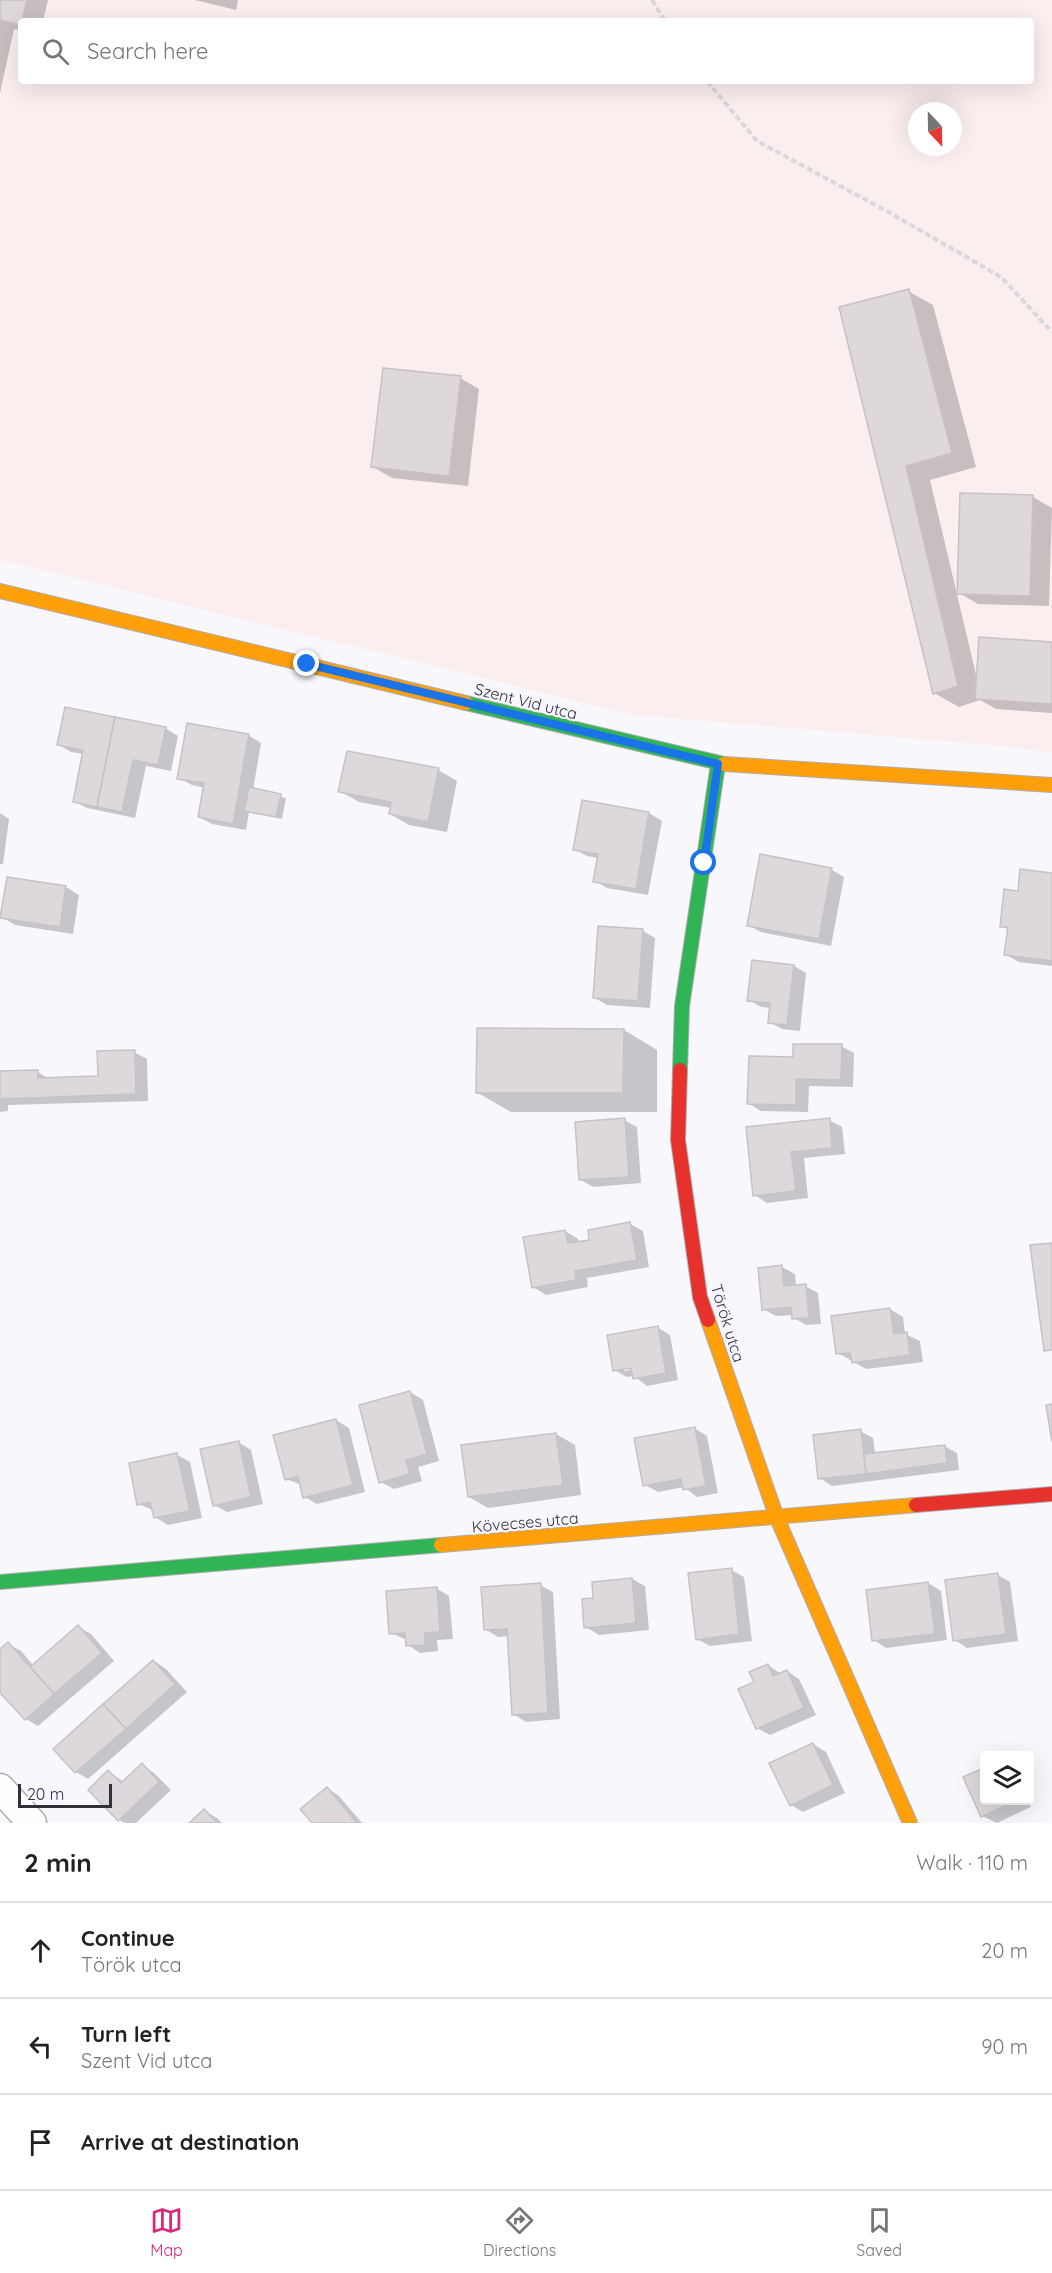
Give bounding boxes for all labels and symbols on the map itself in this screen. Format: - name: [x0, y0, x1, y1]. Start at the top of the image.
- north arrow: [908, 102, 962, 156]
- route end: [293, 650, 319, 676]
- street label: Szent Vid utca: [473, 679, 579, 723]
- route start: [690, 849, 716, 875]
- street label: Török utca: [707, 1282, 749, 1364]
- street label: Kövecses utca: [471, 1507, 579, 1537]
- scale bar: [18, 1781, 112, 1808]

